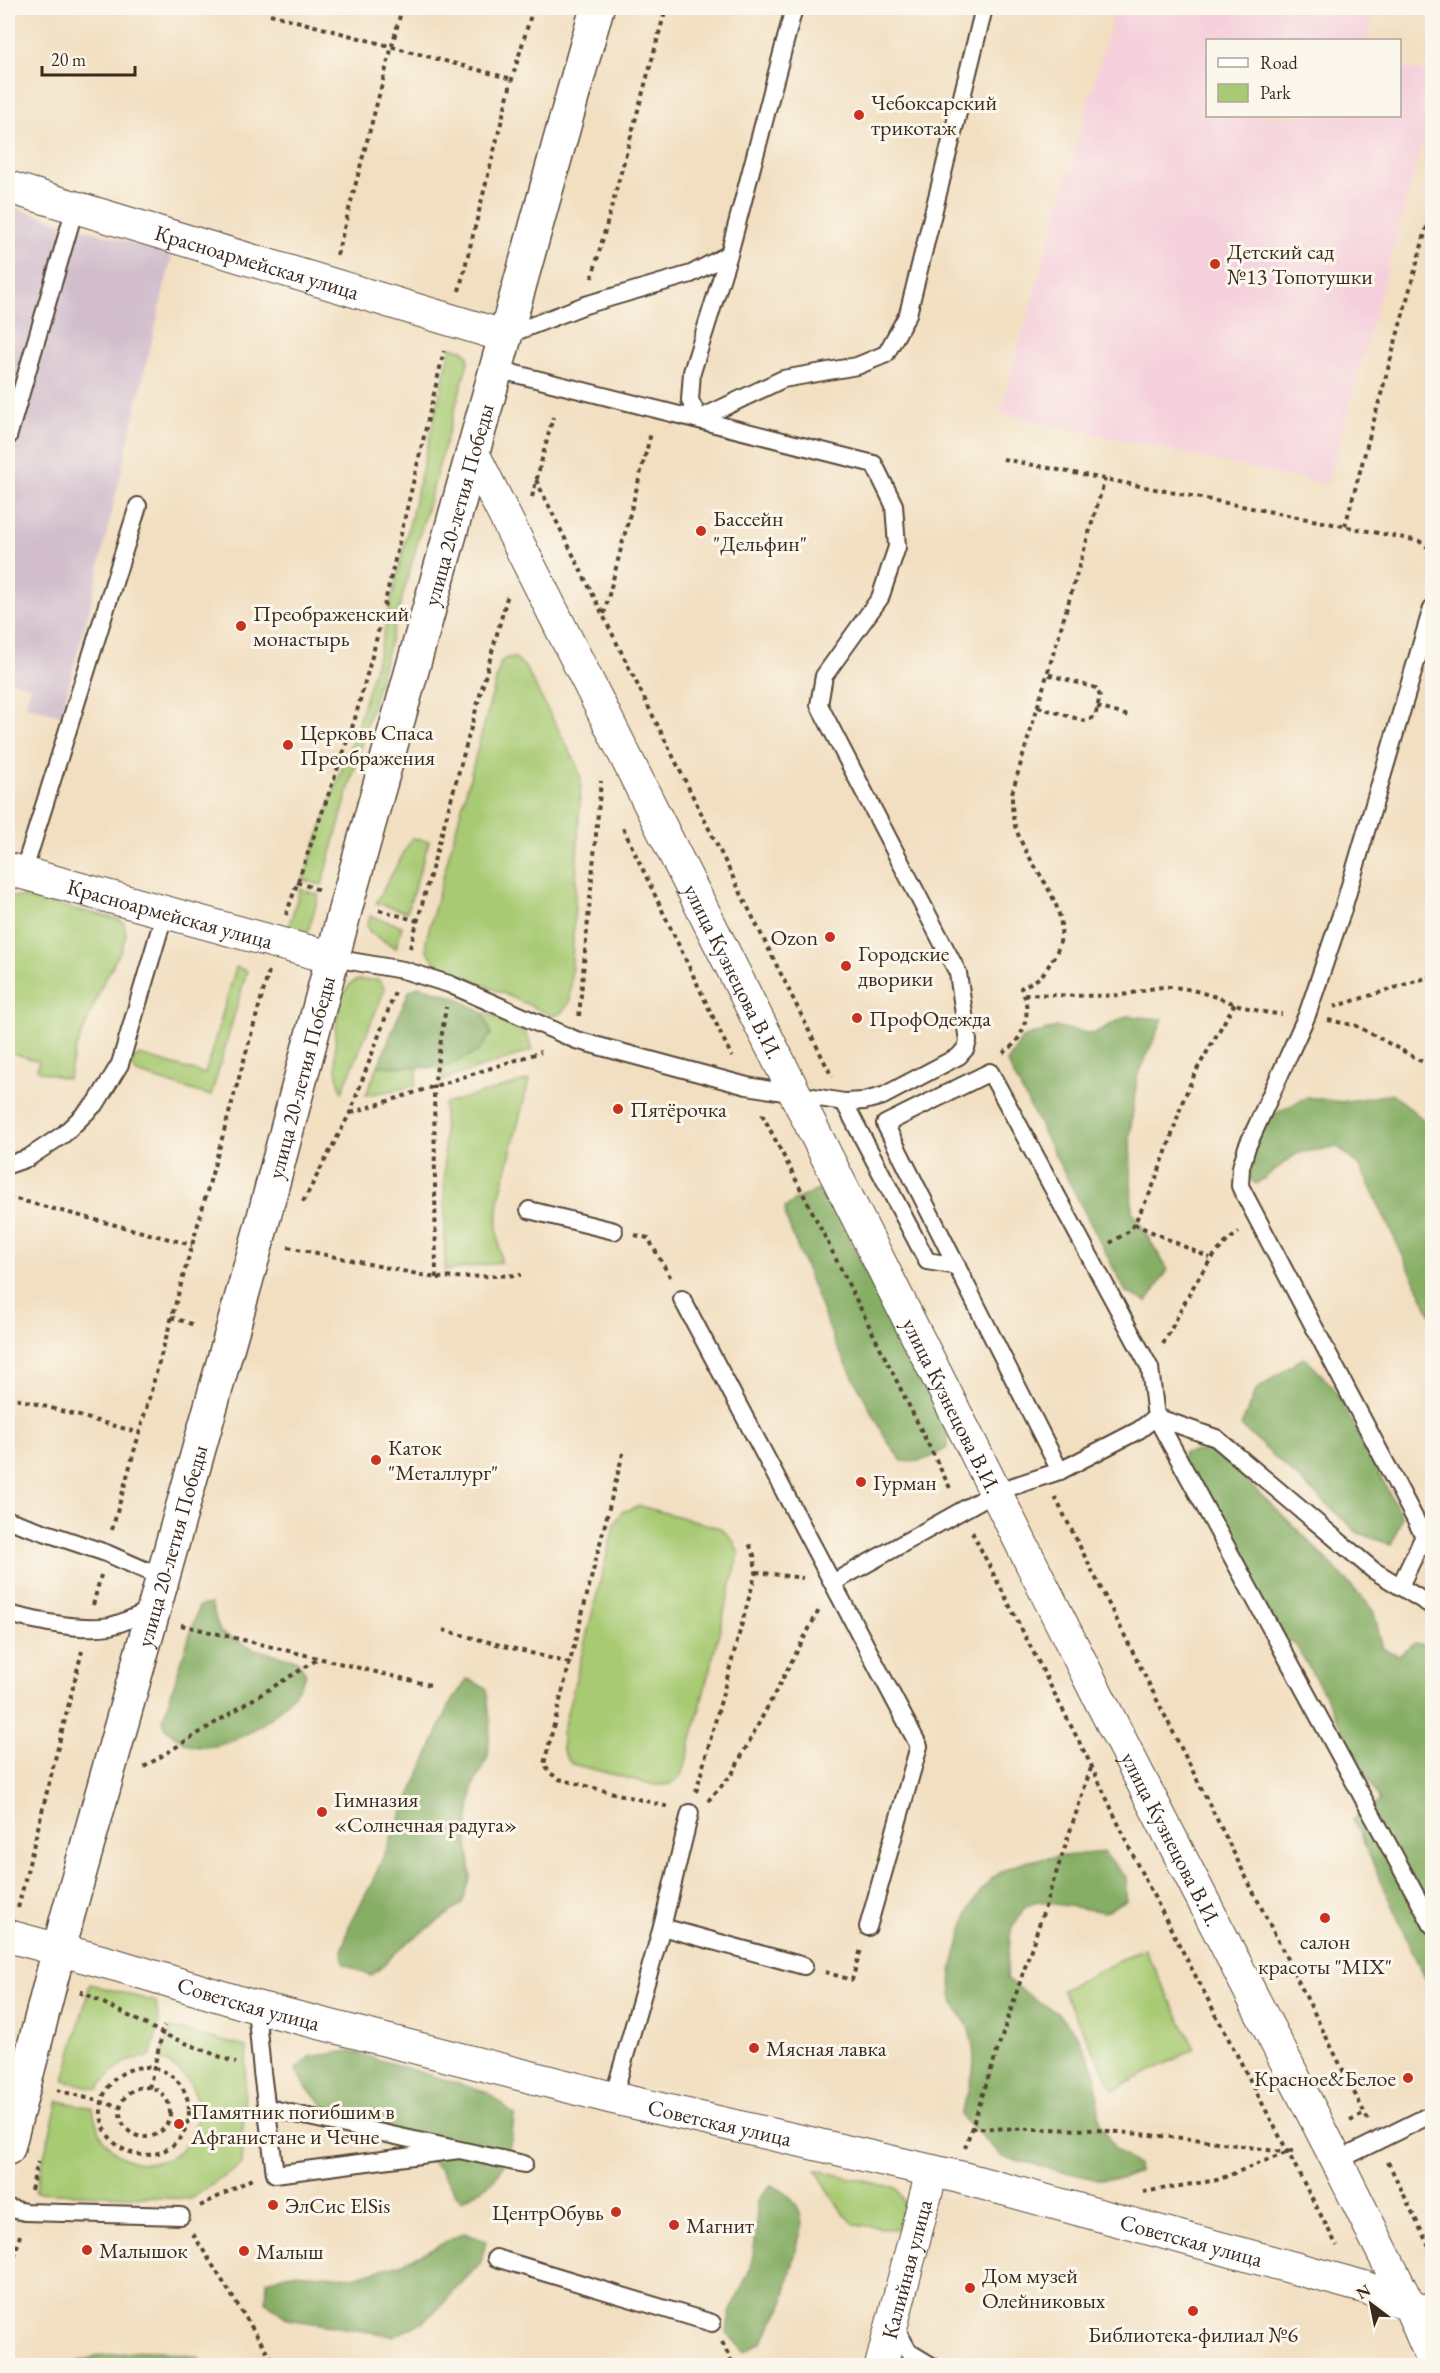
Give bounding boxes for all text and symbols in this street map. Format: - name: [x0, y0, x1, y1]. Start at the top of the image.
- scale bar: [42, 39, 135, 77]
- legend: [1206, 39, 1401, 117]
- text: 20 m: [51, 48, 86, 71]
- text: Road: [1260, 51, 1299, 74]
- text: Park: [1260, 81, 1291, 104]
- place label: Чебоксарский трикотаж: [871, 88, 997, 142]
- marker: Чебоксарский трикотаж: [852, 108, 866, 122]
- street label: Красноармейская улица: [151, 217, 363, 306]
- place label: Детский сад №13 Топотушки: [1227, 237, 1373, 291]
- marker: Детский сад №13 Топотушки: [1208, 257, 1222, 271]
- street label: улица 20-летия Победы: [416, 400, 500, 609]
- place label: Бассейн "Дельфин": [713, 504, 807, 558]
- marker: Бассейн "Дельфин": [694, 524, 708, 538]
- place label: Преображенский монастырь: [253, 599, 409, 653]
- marker: Преображенский монастырь: [234, 619, 248, 633]
- place label: Церковь Спаса Преображения: [300, 718, 435, 772]
- marker: Церковь Спаса Преображения: [281, 738, 295, 752]
- street label: Красноармейская улица: [64, 871, 276, 955]
- street label: улица Кузнецова В.И.: [677, 879, 790, 1064]
- place label: Ozon: [770, 923, 818, 952]
- marker: Ozon: [823, 930, 837, 944]
- place label: Городские дворики: [858, 939, 950, 993]
- marker: Городские дворики: [839, 959, 853, 973]
- street label: улица 20-летия Победы: [260, 973, 342, 1182]
- place label: ПрофОдежда: [869, 1004, 991, 1033]
- marker: ПрофОдежда: [850, 1011, 864, 1025]
- place label: Пятёрочка: [630, 1095, 727, 1124]
- marker: Пятёрочка: [611, 1102, 625, 1116]
- street label: улица Кузнецова В.И.: [896, 1313, 1008, 1498]
- place label: Каток "Металлург": [388, 1433, 498, 1487]
- street label: улица 20-летия Победы: [129, 1442, 214, 1650]
- marker: Каток "Металлург": [369, 1453, 383, 1467]
- place label: Гурман: [873, 1468, 937, 1497]
- marker: Гурман: [854, 1475, 868, 1489]
- street label: улица Кузнецова В.И.: [1114, 1747, 1228, 1931]
- place label: Гимназия «Солнечная радуга»: [334, 1785, 517, 1839]
- marker: Гимназия «Солнечная радуга»: [315, 1805, 329, 1819]
- marker: салон красоты "MIX": [1318, 1911, 1332, 1925]
- place label: салон красоты "MIX": [1258, 1927, 1392, 1981]
- street label: Советская улица: [174, 1970, 323, 2037]
- place label: Мясная лавка: [766, 2034, 887, 2063]
- marker: Мясная лавка: [747, 2041, 761, 2055]
- place label: Красное&Белое: [1254, 2064, 1396, 2093]
- marker: Красное&Белое: [1401, 2071, 1415, 2085]
- street label: Советская улица: [645, 2092, 795, 2153]
- place label: Памятник погибшим в Афганистане и Чечне: [190, 2097, 395, 2151]
- marker: Памятник погибшим в Афганистане и Чечне: [172, 2117, 186, 2131]
- place label: ЭлСис ElSis: [285, 2191, 390, 2220]
- street label: Калийная улица: [874, 2196, 938, 2342]
- marker: ЭлСис ElSis: [266, 2198, 280, 2212]
- place label: ЦентрОбувь: [492, 2198, 604, 2227]
- marker: ЦентрОбувь: [609, 2205, 623, 2219]
- street label: Советская улица: [1117, 2207, 1266, 2273]
- place label: Магнит: [686, 2211, 754, 2240]
- marker: Магнит: [667, 2218, 681, 2232]
- place label: Малышок: [99, 2236, 188, 2265]
- place label: Малыш: [256, 2237, 323, 2266]
- marker: Малышок: [80, 2243, 94, 2257]
- marker: Малыш: [237, 2244, 251, 2258]
- place label: Дом музей Олейниковых: [982, 2261, 1106, 2315]
- north arrow: [1341, 2274, 1401, 2334]
- text: N: [1352, 2279, 1374, 2304]
- marker: Дом музей Олейниковых: [963, 2281, 977, 2295]
- marker: Библиотека-филиал №6: [1186, 2304, 1200, 2318]
- place label: Библиотека-филиал №6: [1088, 2320, 1299, 2349]

